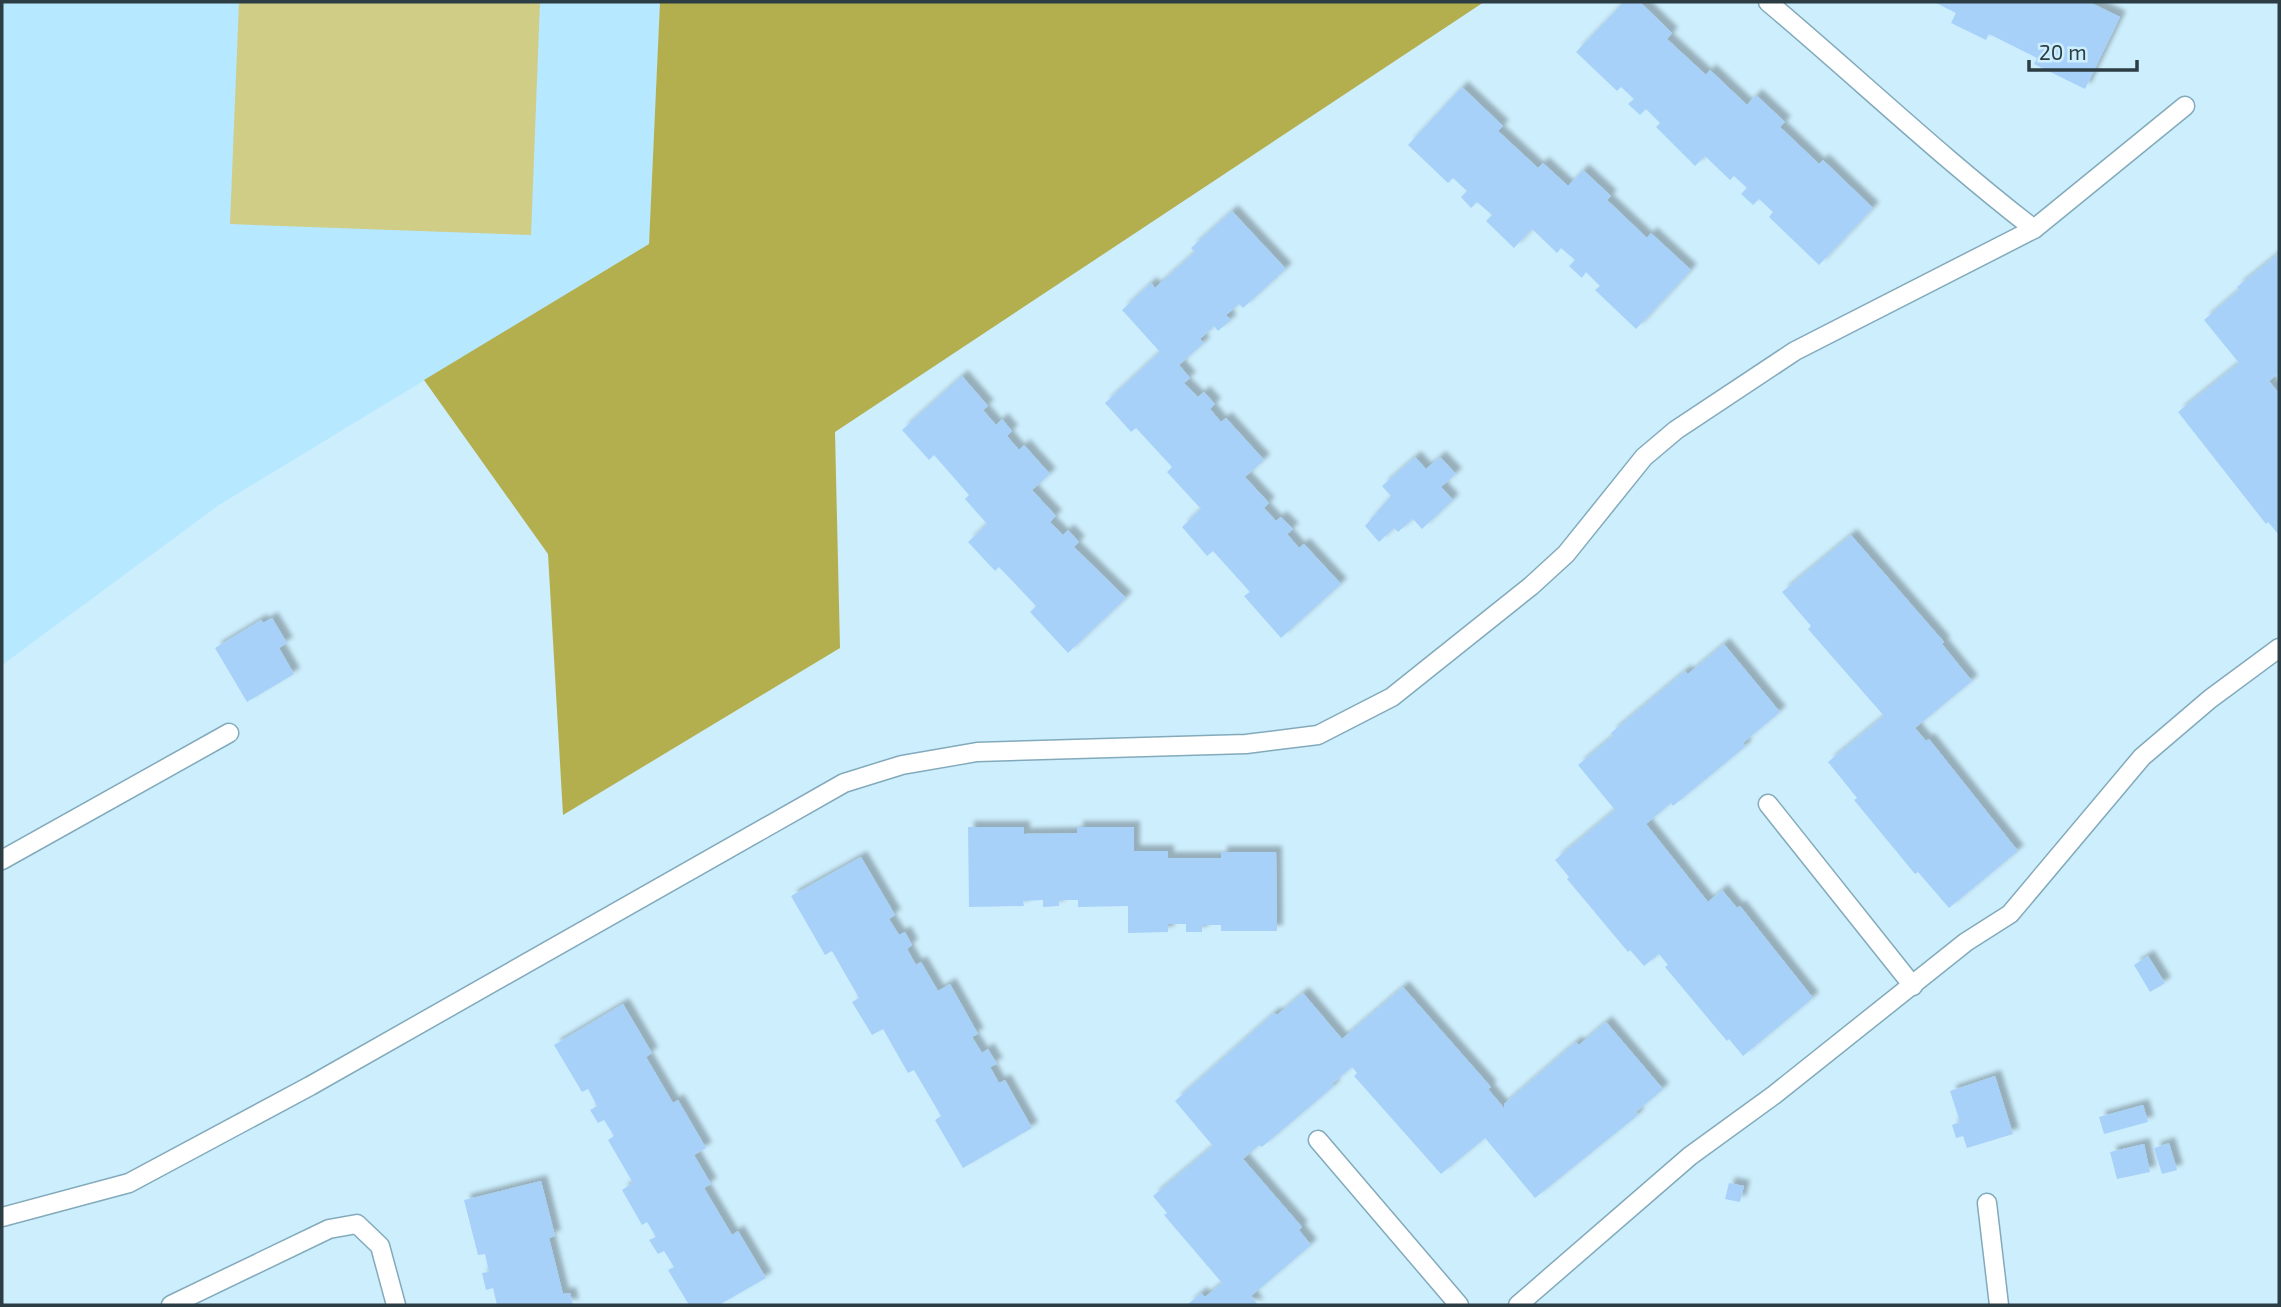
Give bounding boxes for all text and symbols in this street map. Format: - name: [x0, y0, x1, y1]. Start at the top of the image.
- scale bar: [2029, 28, 2138, 72]
- text: 20 m: [2039, 39, 2087, 64]

